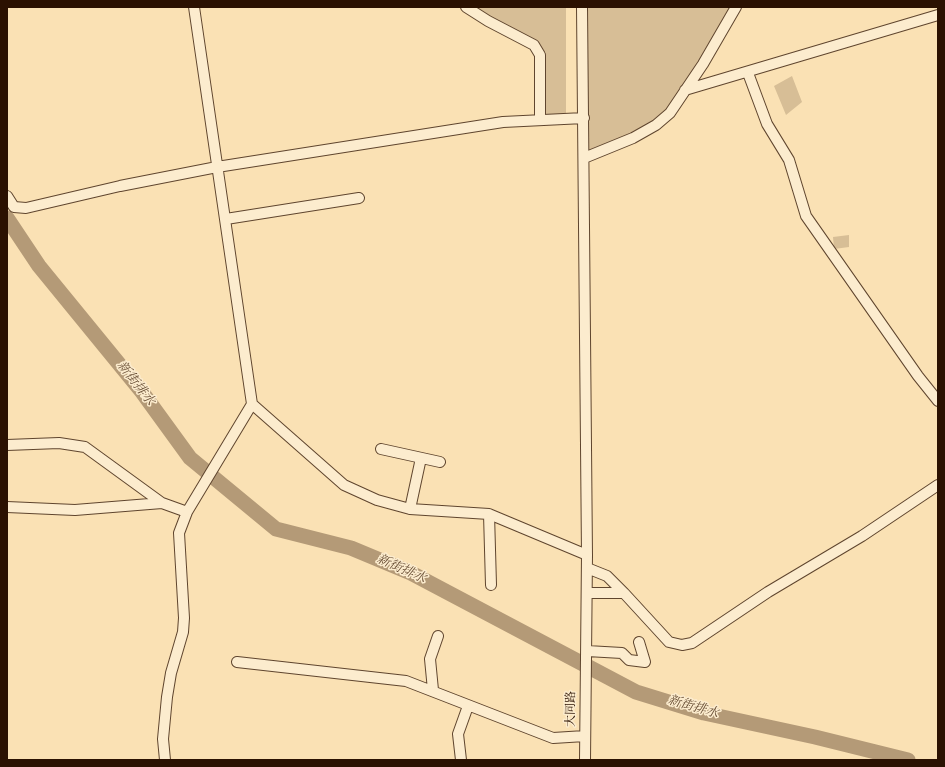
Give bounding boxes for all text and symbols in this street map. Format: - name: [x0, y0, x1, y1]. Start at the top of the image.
- water label: 新街排水: [113, 359, 157, 409]
- water label: 新街排水: [374, 552, 428, 588]
- street label: 大同路: [564, 691, 580, 727]
- water label: 新街排水: [666, 693, 720, 723]

